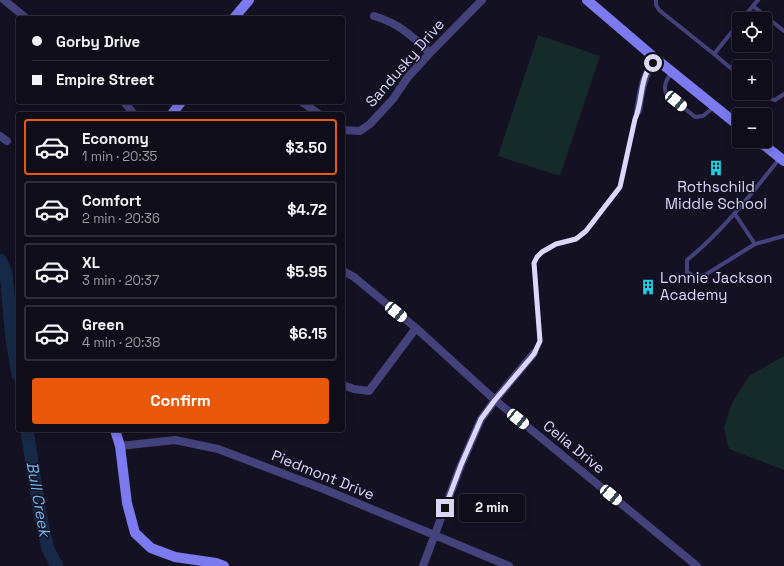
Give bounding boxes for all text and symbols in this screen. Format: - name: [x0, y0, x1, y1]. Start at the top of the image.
- map controls: [732, 12, 772, 148]
- button: locate: [732, 12, 772, 52]
- street label: Sandusky Drive: [361, 15, 448, 111]
- text: Gorby Drive: [56, 32, 140, 51]
- route start: [644, 54, 662, 72]
- button: +: [732, 60, 772, 100]
- text: Empire Street: [56, 70, 154, 89]
- car: [663, 89, 689, 113]
- button: −: [732, 108, 772, 148]
- icon: car: [34, 129, 70, 165]
- text: Economy: [82, 129, 149, 148]
- text: $3.50: [286, 138, 327, 157]
- text: 1 min · 20:35: [82, 148, 157, 165]
- building icon: Rothschild Middle School: [707, 159, 725, 177]
- place label: Rothschild Middle School: [665, 177, 767, 213]
- icon: car: [34, 191, 70, 227]
- text: Comfort: [82, 191, 142, 210]
- text: $4.72: [287, 200, 327, 219]
- text: 2 min · 20:36: [82, 210, 160, 227]
- icon: car: [34, 253, 70, 289]
- text: XL: [82, 253, 100, 272]
- text: $5.95: [286, 262, 327, 281]
- place label: Lonnie Jackson Academy: [660, 268, 772, 304]
- text: 3 min · 20:37: [82, 272, 159, 289]
- building icon: Lonnie Jackson Academy: [639, 278, 657, 296]
- car: [383, 300, 409, 324]
- icon: car: [34, 315, 70, 351]
- text: Green: [82, 315, 124, 334]
- text: $6.15: [289, 324, 327, 343]
- text: 4 min · 20:38: [82, 334, 160, 351]
- button: Confirm: [32, 378, 329, 424]
- car: [505, 407, 531, 431]
- street label: Celia Drive: [539, 416, 609, 477]
- street label: Piedmont Drive: [269, 445, 377, 504]
- water label: Bull Creek: [22, 460, 56, 541]
- car: [598, 483, 624, 507]
- callout: 2 min: [459, 494, 525, 522]
- route end: [436, 499, 454, 517]
- text: 2 min: [475, 499, 509, 516]

